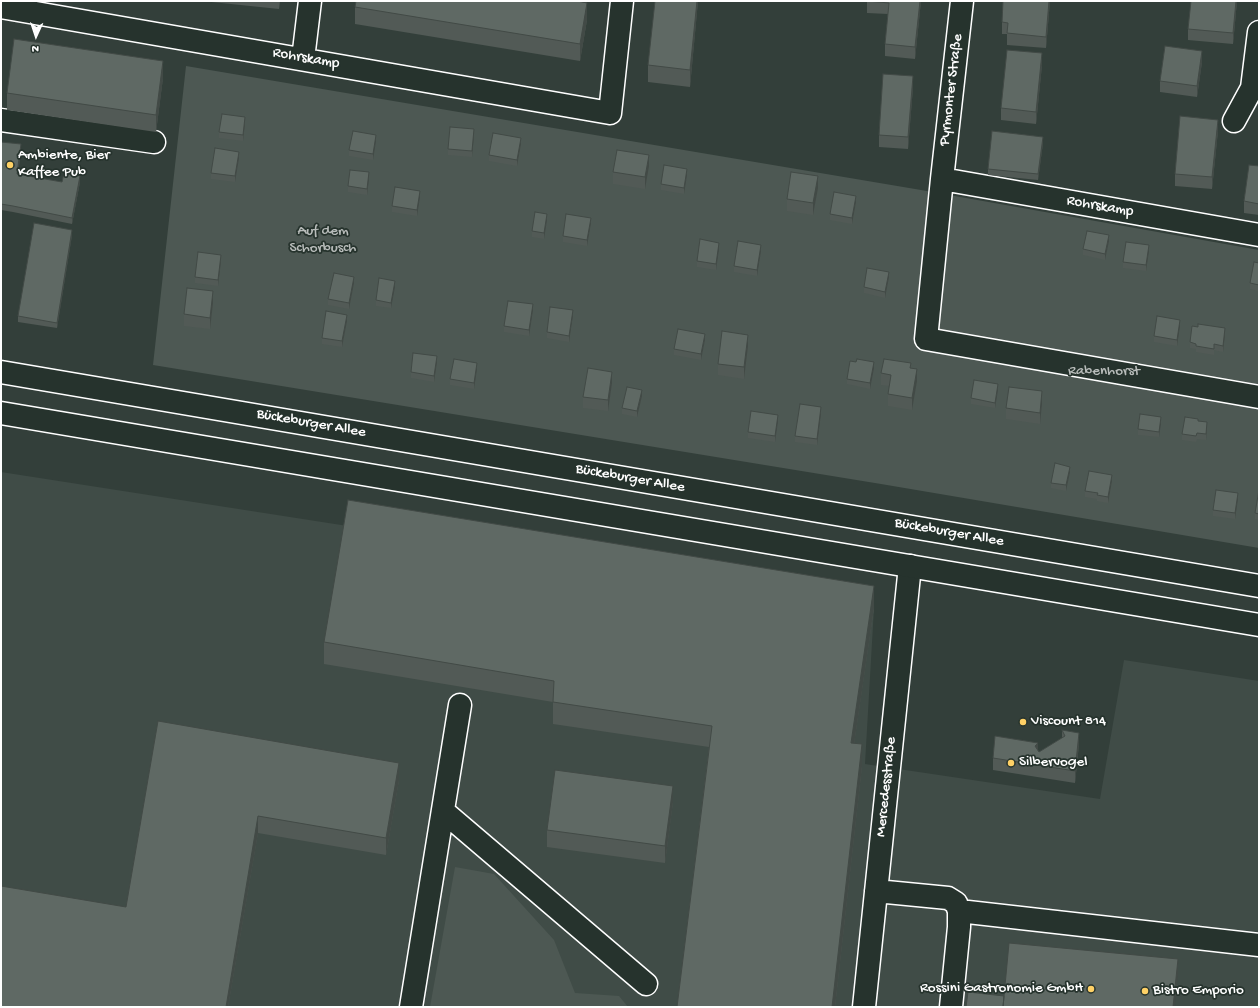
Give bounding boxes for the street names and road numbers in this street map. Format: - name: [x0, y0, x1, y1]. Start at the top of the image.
- street label: Pyrmonter Straße: [936, 33, 968, 147]
- street label: Rohrskamp: [271, 44, 341, 74]
- street label: Rohrskamp: [1065, 192, 1135, 222]
- street label: Bückeburger Allee: [255, 406, 367, 442]
- street label: Bückeburger Allee: [574, 461, 686, 497]
- street label: Bückeburger Allee: [893, 515, 1005, 551]
- street label: Mercedesstraße: [873, 736, 901, 838]

